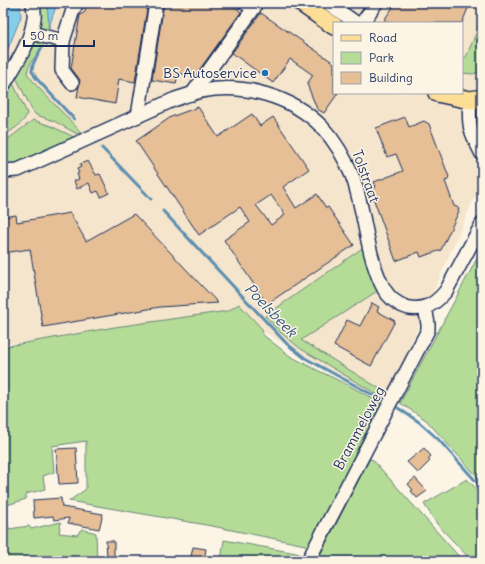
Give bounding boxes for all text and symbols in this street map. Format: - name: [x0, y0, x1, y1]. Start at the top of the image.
- scale bar: [24, 22, 94, 48]
- legend: [333, 22, 463, 94]
- text: 50 m: [30, 28, 59, 43]
- text: Road: [369, 30, 397, 45]
- text: Park: [369, 50, 394, 65]
- place label: BS Autoservice: [163, 64, 257, 82]
- marker: BS Autoservice: [260, 68, 270, 78]
- text: Building: [369, 70, 413, 85]
- street label: Tolstraat: [348, 147, 384, 205]
- water label: Poelsbeek: [241, 279, 302, 342]
- street label: Brammeloweg: [329, 383, 389, 473]

